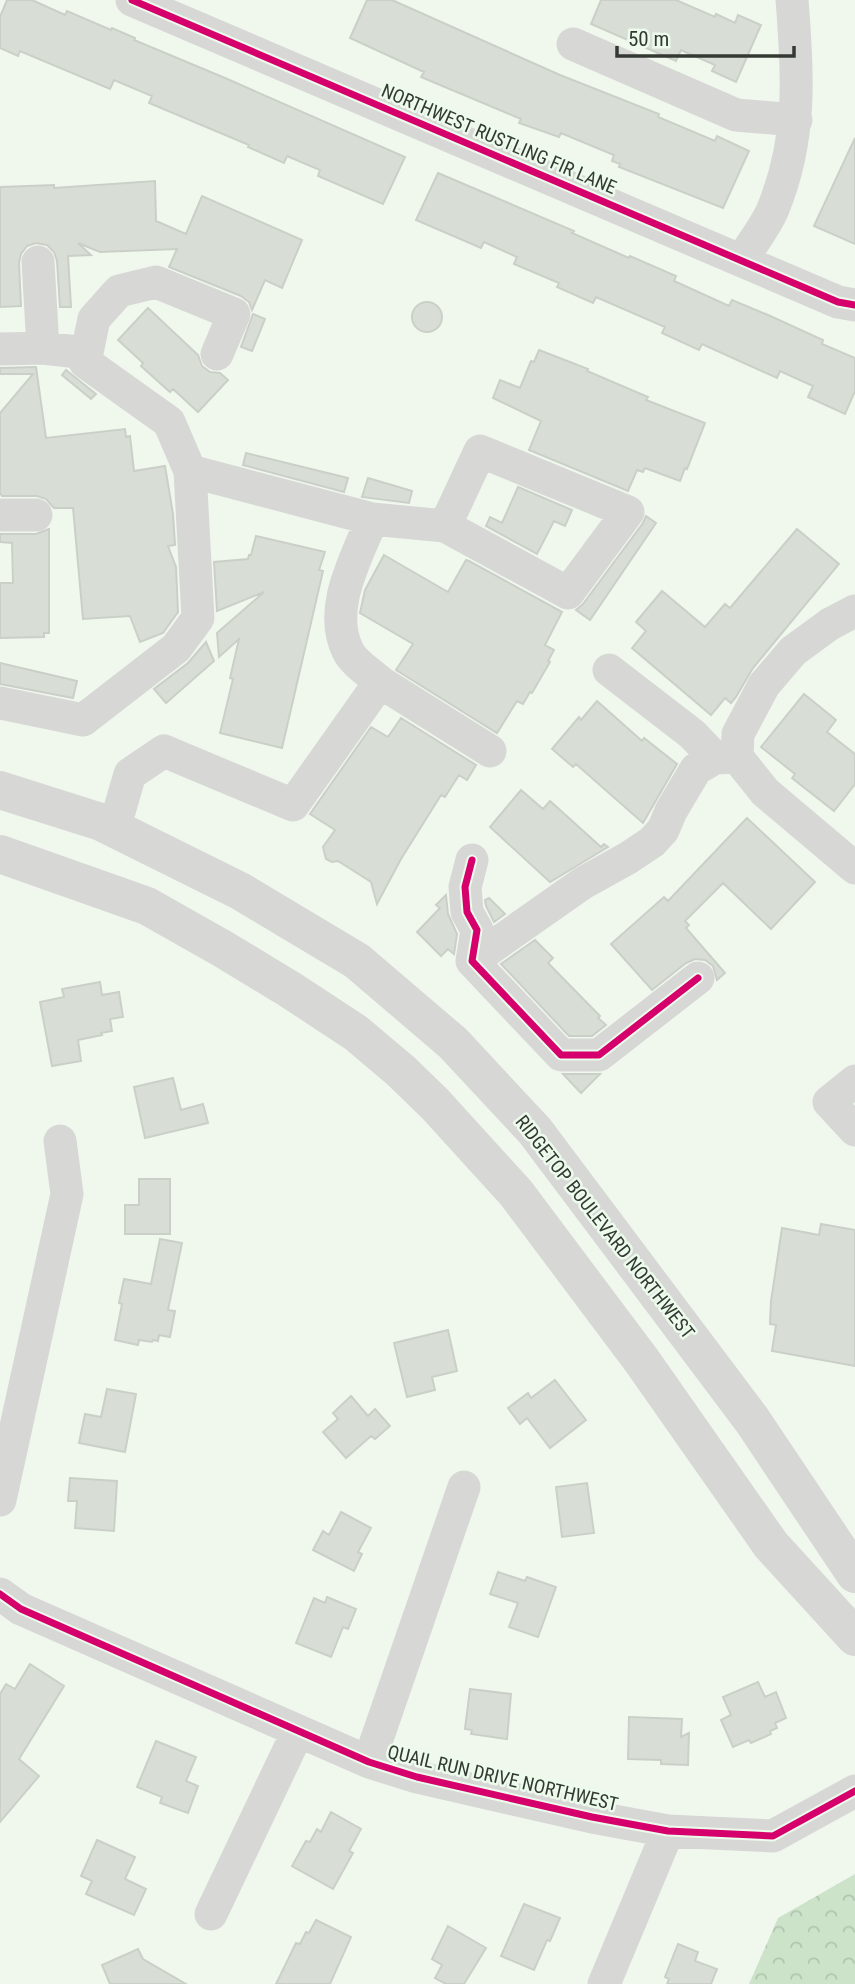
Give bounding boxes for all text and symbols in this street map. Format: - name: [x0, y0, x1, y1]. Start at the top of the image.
- scale bar: [617, 14, 794, 58]
- text: 50 m: [628, 27, 669, 51]
- street label: NORTHWEST RUSTLING FIR LANE: [378, 79, 620, 199]
- street label: RIDGETOP BOULEVARD NORTHWEST: [511, 1111, 700, 1343]
- street label: QUAIL RUN DRIVE NORTHWEST: [385, 1740, 621, 1816]

